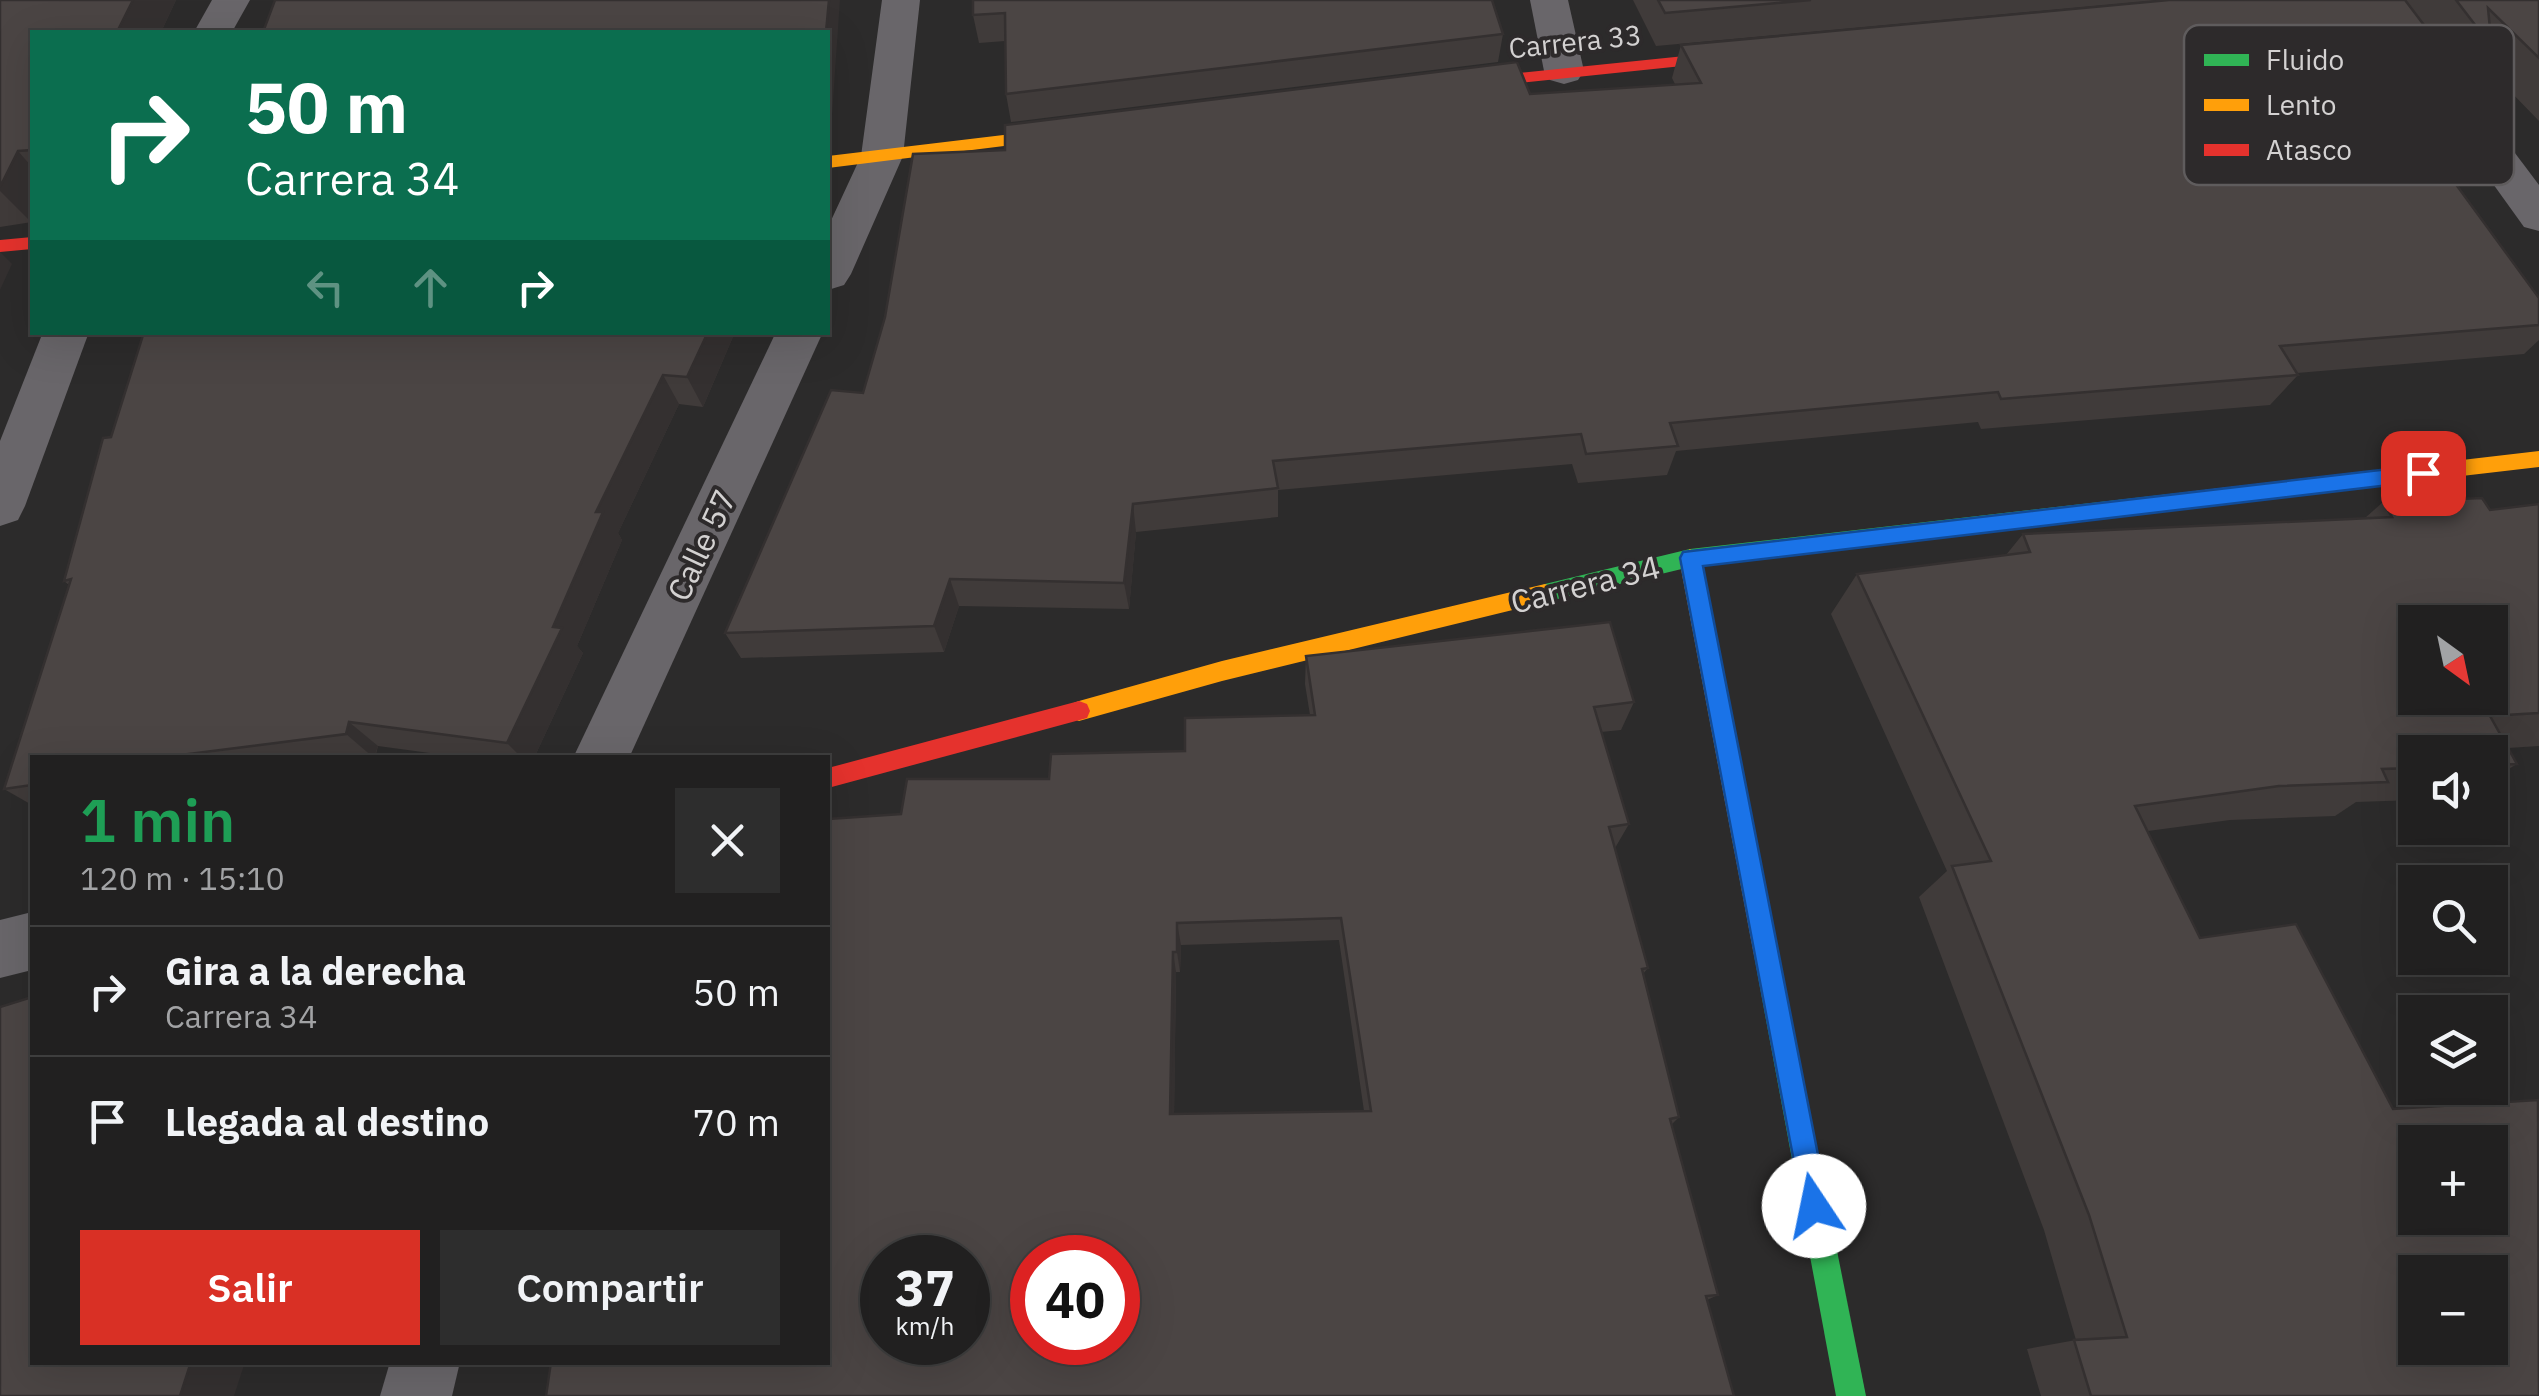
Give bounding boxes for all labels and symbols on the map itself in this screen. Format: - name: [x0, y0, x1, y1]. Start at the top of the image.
- street label: Carrera 33: [1507, 16, 1643, 66]
- legend: [2184, 25, 2514, 185]
- text: Fluido: [2266, 41, 2344, 78]
- text: Lento: [2266, 86, 2336, 123]
- text: Atasco: [2266, 131, 2352, 168]
- pin: [2381, 431, 2466, 516]
- street label: Calle 57: [657, 483, 745, 607]
- street label: Carrera 34: [1506, 545, 1664, 623]
- north arrow: [2398, 605, 2508, 715]
- position arrow: [1762, 1154, 1866, 1258]
- speed limit sign: 40: [1010, 1235, 1140, 1365]

